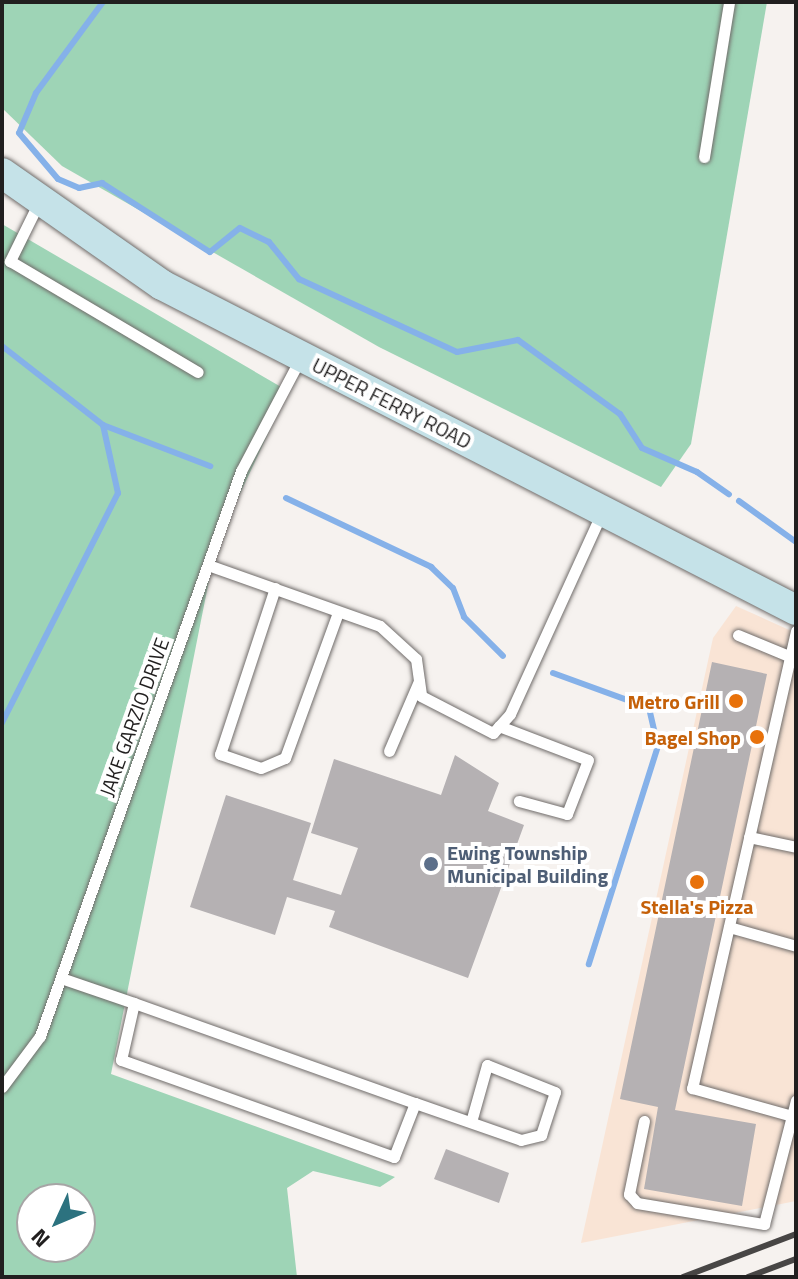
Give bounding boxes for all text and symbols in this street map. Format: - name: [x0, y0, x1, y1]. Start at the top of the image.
- street label: UPPER FERRY ROAD: [308, 352, 476, 454]
- street label: JAKE GARZIO DRIVE: [94, 634, 174, 800]
- place label: Metro Grill: [627, 689, 720, 713]
- marker: Metro Grill: [727, 692, 745, 710]
- place label: Bagel Shop: [644, 725, 741, 749]
- marker: Bagel Shop: [748, 728, 766, 746]
- place label: Ewing Township Municipal Building: [447, 840, 608, 887]
- marker: Ewing Township Municipal Building: [422, 855, 440, 873]
- marker: Stella's Pizza: [688, 873, 706, 891]
- place label: Stella's Pizza: [640, 894, 754, 918]
- north arrow: [16, 1183, 96, 1263]
- text: N: [23, 1221, 58, 1256]

